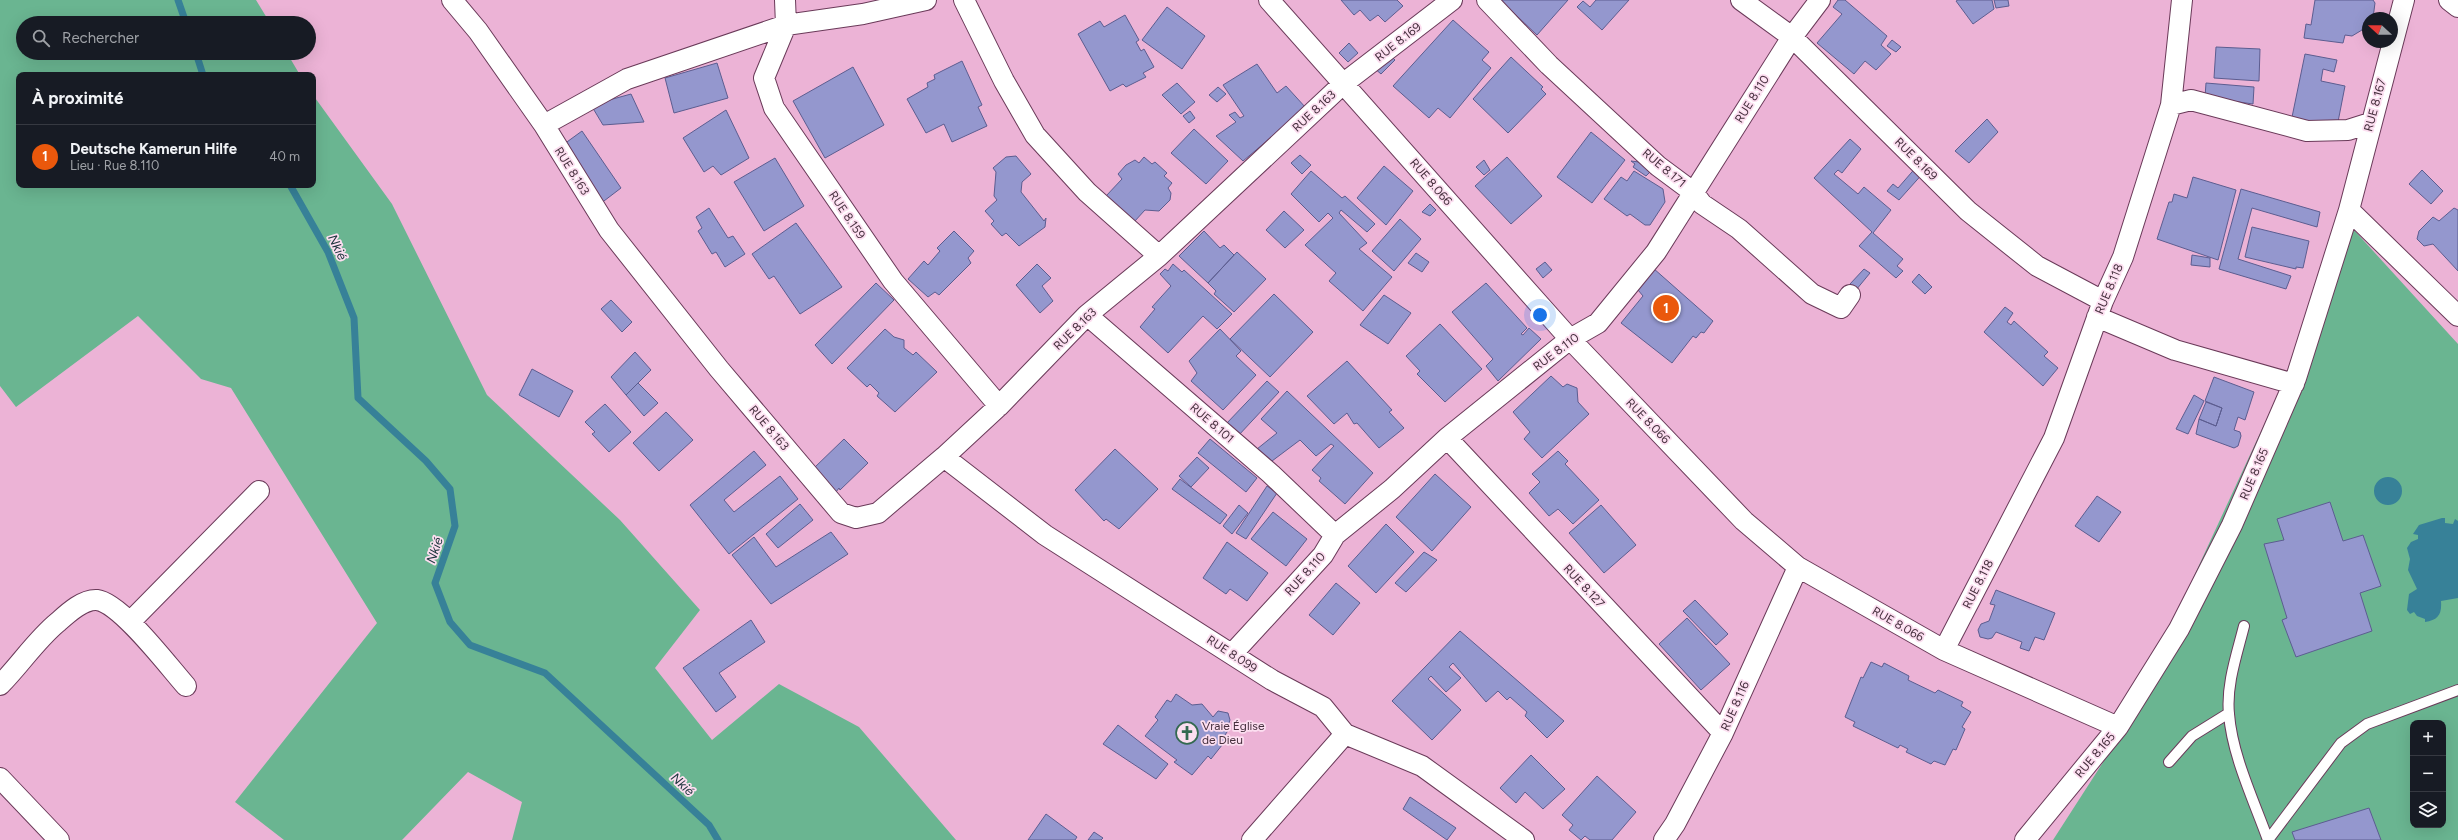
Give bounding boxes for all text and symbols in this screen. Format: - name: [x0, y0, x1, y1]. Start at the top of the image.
- north arrow: [2362, 12, 2398, 48]
- search box: [16, 16, 316, 60]
- street label: RUE 8.169: [1372, 20, 1424, 64]
- icon: search: [30, 27, 52, 49]
- text: Rechercher: [62, 29, 139, 47]
- street label: RUE 8.110: [1732, 72, 1772, 125]
- street label: RUE 8.167: [2361, 77, 2389, 133]
- street label: RUE 8.163: [1289, 87, 1339, 135]
- text: À proximité: [32, 88, 123, 108]
- street label: RUE 8.169: [1892, 135, 1940, 183]
- text: Deutsche Kamerun Hilfe: [70, 140, 237, 158]
- street label: RUE 8.163: [552, 144, 592, 198]
- street label: RUE 8.171: [1639, 146, 1689, 190]
- text: 1: [42, 149, 48, 164]
- text: 40 m: [269, 149, 300, 164]
- street label: RUE 8.066: [1407, 156, 1455, 208]
- text: Lieu · Rue 8.110: [70, 158, 159, 173]
- street label: RUE 8.159: [826, 188, 868, 242]
- water label: Nkié: [325, 232, 350, 262]
- street label: RUE 8.118: [2092, 262, 2126, 316]
- pin: 1: [1653, 293, 1679, 323]
- street label: RUE 8.163: [1051, 305, 1099, 353]
- your location: [1530, 305, 1550, 325]
- street label: RUE 8.110: [1530, 330, 1582, 374]
- street label: RUE 8.066: [1623, 396, 1673, 447]
- street label: RUE 8.101: [1187, 400, 1237, 446]
- street label: RUE 8.163: [746, 403, 792, 453]
- street label: RUE 8.165: [2237, 446, 2271, 502]
- water label: Nkié: [423, 535, 446, 565]
- street label: RUE 8.110: [1282, 549, 1328, 599]
- street label: RUE 8.118: [1960, 557, 1996, 611]
- street label: RUE 8.127: [1560, 561, 1608, 611]
- street label: RUE 8.066: [1870, 604, 1926, 644]
- street label: RUE 8.099: [1204, 633, 1260, 676]
- street label: RUE 8.116: [1718, 679, 1752, 733]
- place label: Vraie Église de Dieu: [1202, 719, 1265, 747]
- church icon: Vraie Église de Dieu: [1174, 720, 1200, 746]
- map controls: [2410, 720, 2446, 828]
- button: +: [2410, 720, 2446, 756]
- street label: RUE 8.165: [2072, 730, 2118, 780]
- button: −: [2410, 756, 2446, 792]
- water label: Nkié: [668, 770, 697, 799]
- button: layers: [2410, 792, 2446, 828]

